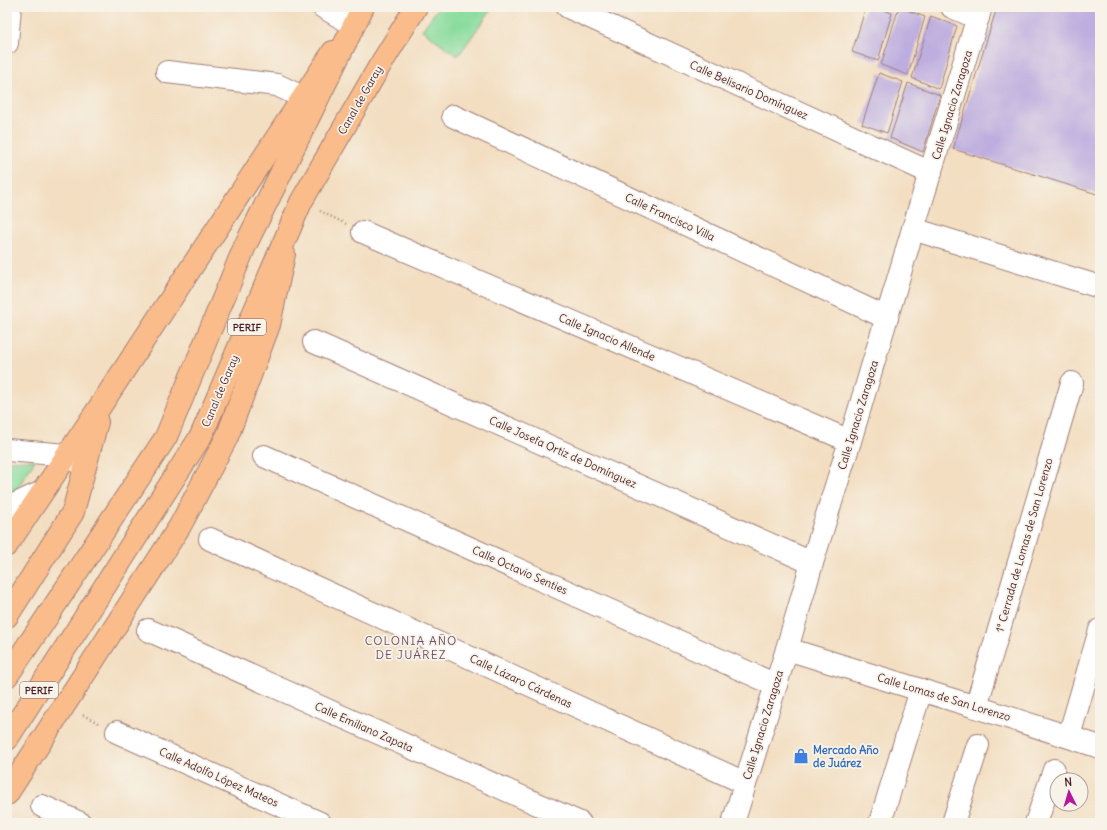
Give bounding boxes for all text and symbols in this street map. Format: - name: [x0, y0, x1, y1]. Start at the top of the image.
- street label: Calle Ignacio Zaragoza: [929, 49, 975, 161]
- street label: Calle Belisario Domínguez: [688, 58, 810, 122]
- street label: Canal de Garay: [335, 63, 385, 137]
- street label: Calle Francisco Villa: [623, 190, 717, 244]
- street label: Calle Ignacio Allende: [557, 310, 658, 364]
- road number: PERIF: [228, 319, 266, 335]
- street label: Canal de Garay: [198, 353, 242, 429]
- street label: Calle Ignacio Zaragoza: [835, 359, 881, 471]
- street label: Calle Josefa Ortiz de Domínguez: [487, 413, 639, 491]
- street label: 1° Cerrada de Lomas de San Lorenzo: [992, 456, 1056, 634]
- street label: Calle Octavio Senties: [470, 543, 570, 597]
- district label: COLONIA AÑO DE JUÁREZ: [365, 633, 457, 662]
- street label: Calle Lázaro Cárdenas: [467, 651, 575, 711]
- street label: Calle Ignacio Zaragoza: [740, 669, 786, 781]
- street label: Calle Lomas de San Lorenzo: [876, 670, 1012, 724]
- road number: PERIF: [20, 682, 58, 698]
- street label: Calle Emiliano Zapata: [312, 699, 416, 755]
- place label: Mercado Año de Juárez: [813, 743, 879, 770]
- street label: Calle Adolfo López Mateos: [157, 744, 281, 810]
- shop icon: Mercado Año de Juárez: [792, 747, 810, 765]
- north arrow: [1049, 772, 1089, 812]
- text: N: [1064, 775, 1073, 789]

